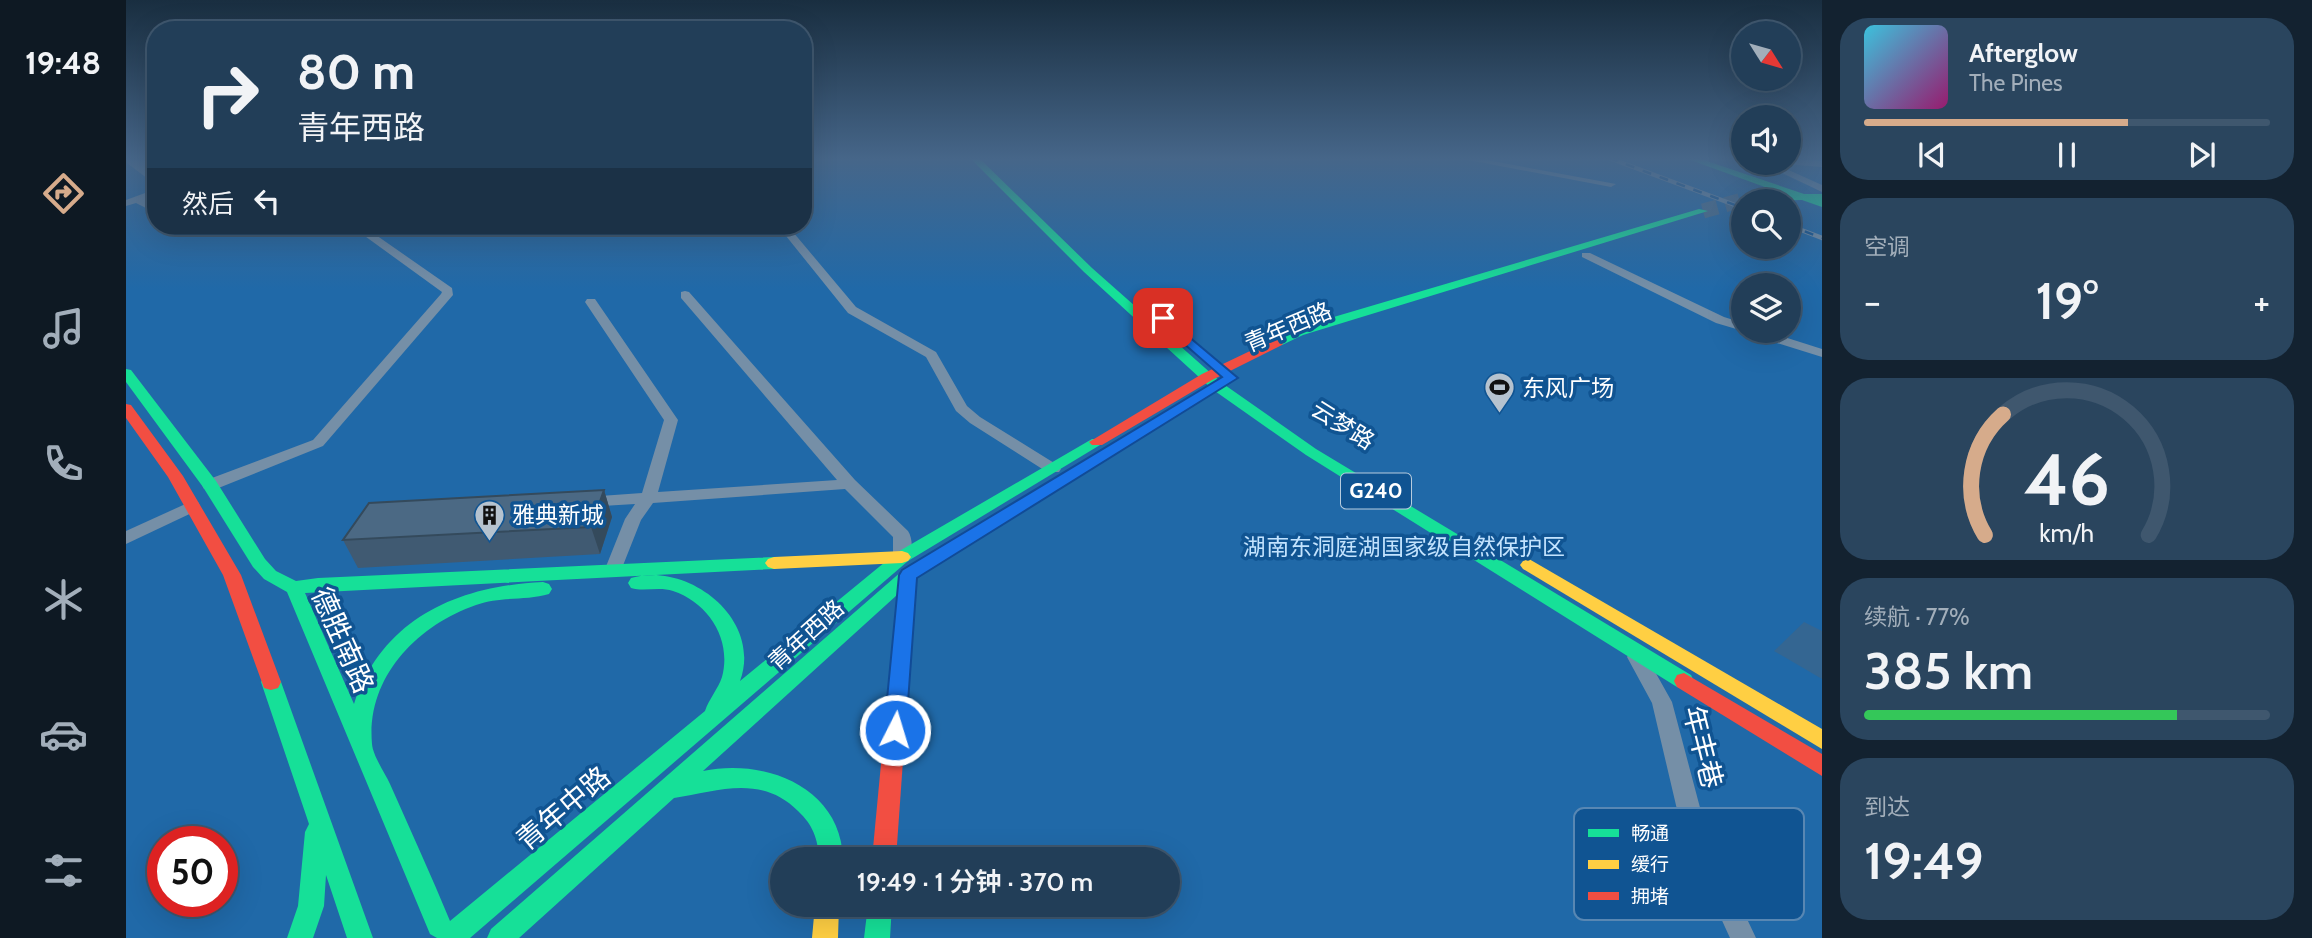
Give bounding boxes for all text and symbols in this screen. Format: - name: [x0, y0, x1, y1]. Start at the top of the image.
- north arrow: [1731, 21, 1801, 91]
- map controls: [1731, 21, 1801, 343]
- text: Afterglow: [1969, 37, 2078, 69]
- text: 80 m: [297, 42, 415, 101]
- text: 19:48: [25, 43, 101, 82]
- icon: right: [182, 49, 273, 140]
- text: The Pines: [1969, 69, 2063, 97]
- button: sound: [1731, 105, 1801, 175]
- text: 青年西路: [297, 108, 425, 147]
- icon: previous: [1913, 136, 1951, 174]
- icon: pause: [2048, 136, 2086, 174]
- icon: next: [2183, 136, 2221, 174]
- icon: directions: [39, 169, 88, 218]
- icon: left: [248, 182, 286, 220]
- text: 然后: [182, 188, 234, 220]
- button: search: [1731, 189, 1801, 259]
- text: 空调: [1864, 233, 1910, 261]
- text: 19°: [2036, 269, 2098, 332]
- button: layers: [1731, 273, 1801, 343]
- text: −: [1864, 278, 1881, 325]
- text: +: [2253, 278, 2270, 325]
- pin: [1133, 288, 1193, 348]
- street label: 青年西路: [1240, 296, 1336, 358]
- icon: arrive: [1144, 299, 1182, 337]
- icon: music: [39, 304, 88, 353]
- sports icon: 东风广场: [1482, 371, 1516, 415]
- place label: 东风广场: [1522, 374, 1614, 402]
- street label: 云梦路: [1306, 395, 1380, 455]
- text: 46: [2024, 435, 2110, 523]
- icon: phone: [39, 439, 88, 488]
- road number: G240: [1341, 474, 1411, 508]
- building icon: 雅典新城: [472, 498, 506, 542]
- place label: 雅典新城: [512, 501, 604, 529]
- text: km/h: [2040, 518, 2094, 548]
- park label: 湖南东洞庭湖国家级自然保护区: [1243, 533, 1565, 561]
- icon: climate: [39, 575, 88, 624]
- street label: 德胜南路: [305, 582, 381, 698]
- street label: 青年西路: [762, 594, 850, 676]
- text: 续航 · 77%: [1864, 603, 1970, 631]
- text: 385 km: [1864, 639, 2033, 702]
- position arrow: [858, 693, 932, 767]
- street label: 年丰巷: [1676, 702, 1730, 792]
- icon: car: [39, 710, 88, 759]
- street label: 青年中路: [509, 759, 617, 857]
- text: 到达: [1864, 793, 1910, 821]
- legend: [1574, 808, 1804, 920]
- text: 畅通: [1631, 822, 1669, 845]
- speed limit sign: 50: [147, 826, 238, 917]
- text: 19:49: [1864, 829, 1984, 892]
- icon: filters: [39, 846, 88, 895]
- text: 缓行: [1631, 853, 1669, 876]
- text: 19:49 · 1 分钟 · 370 m: [857, 866, 1093, 898]
- text: 拥堵: [1631, 885, 1669, 908]

